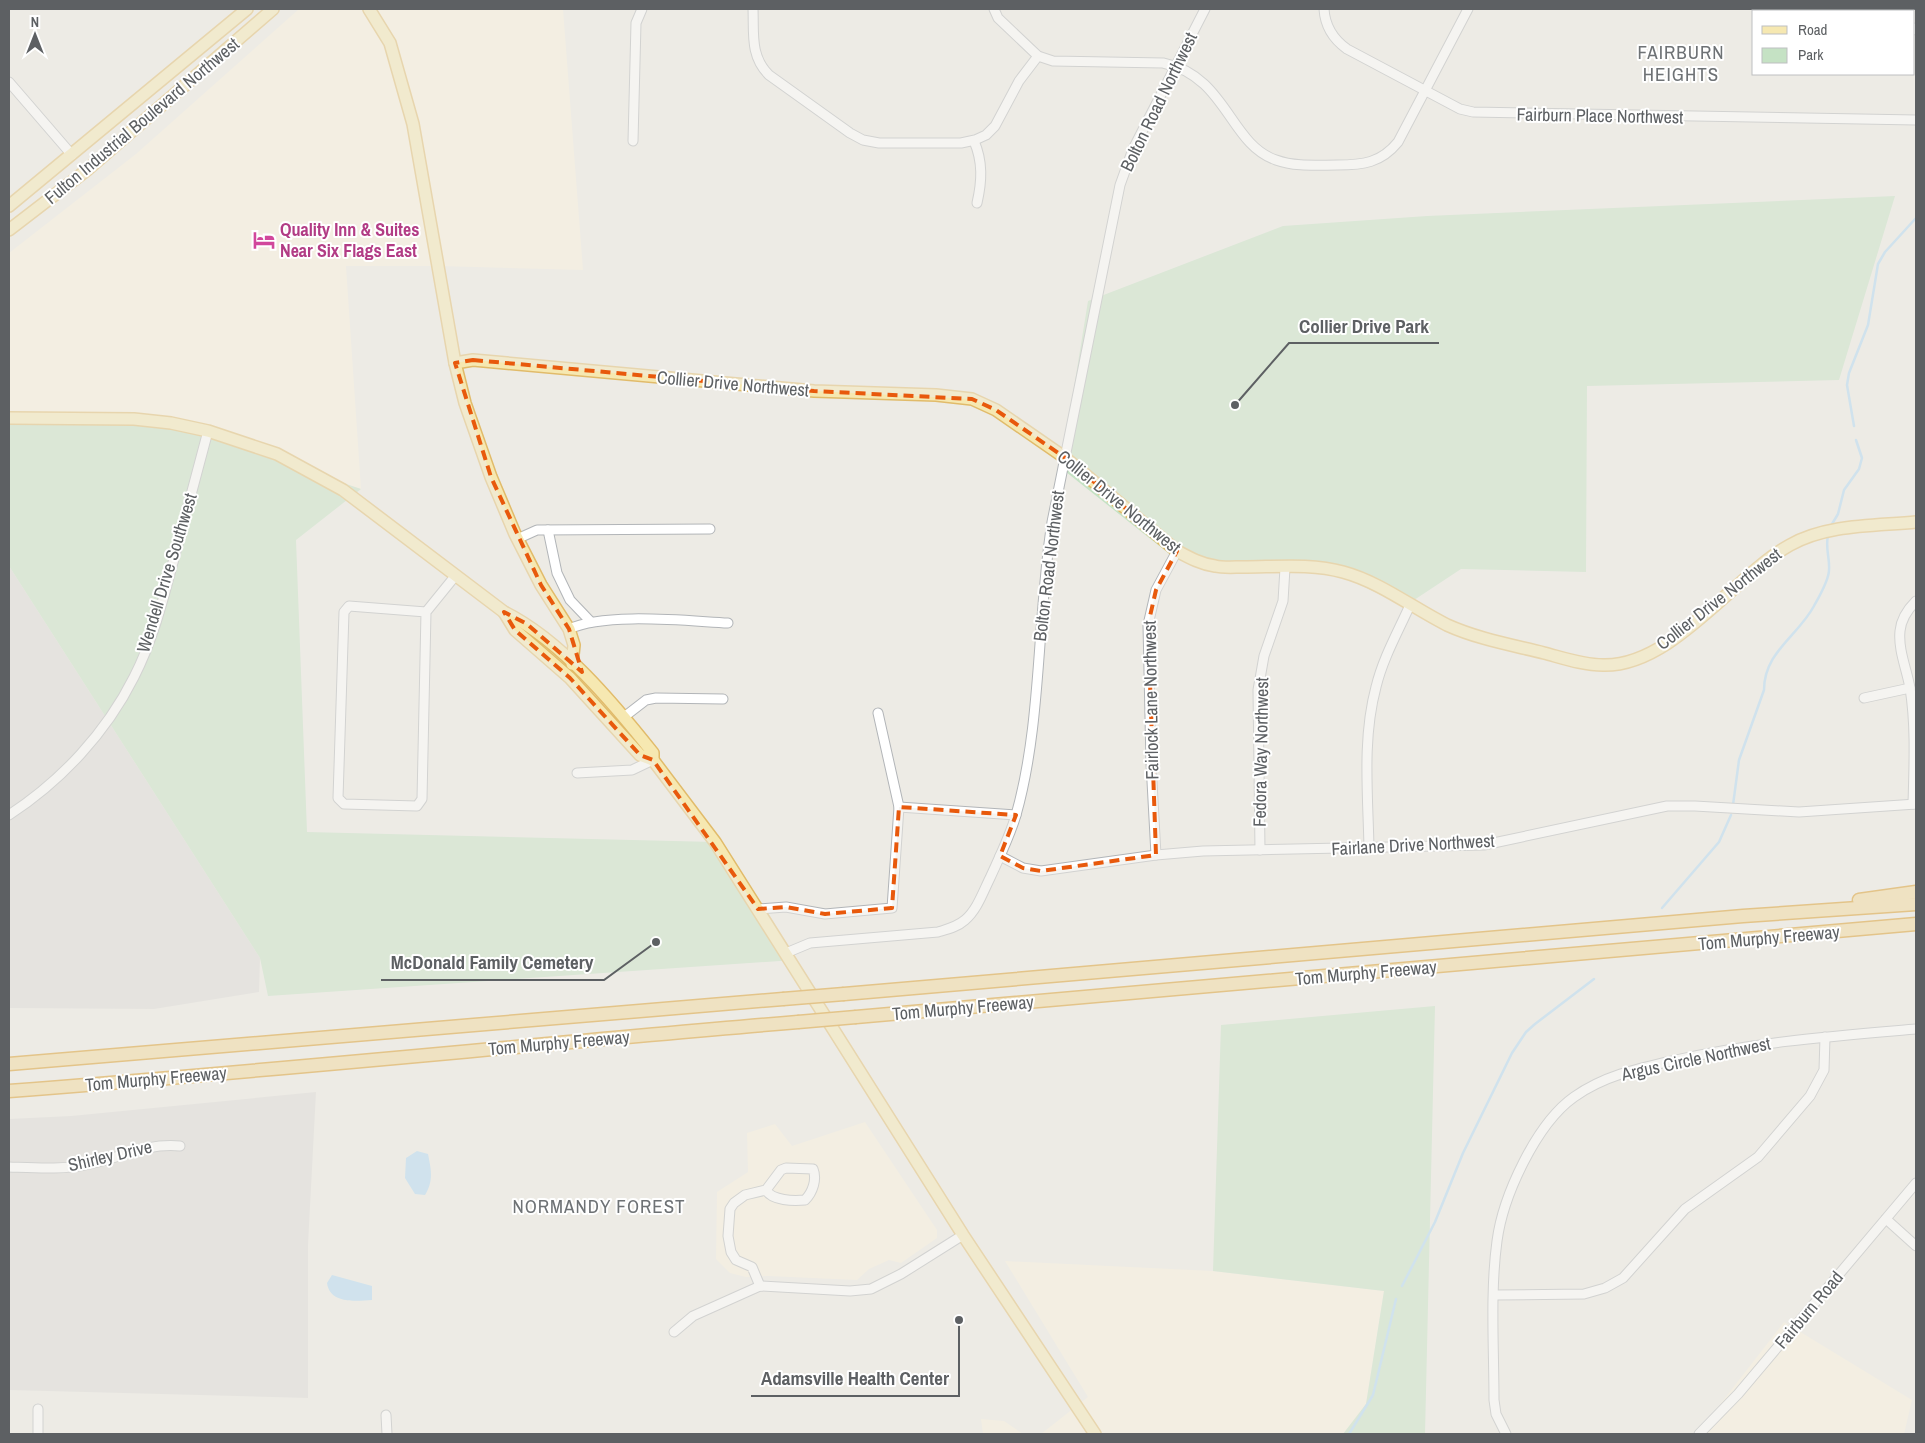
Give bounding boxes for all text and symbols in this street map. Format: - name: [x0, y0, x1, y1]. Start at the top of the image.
- north arrow: [10, 10, 60, 60]
- legend: [1752, 10, 1915, 75]
- text: N: [31, 13, 39, 31]
- text: Road: [1798, 19, 1827, 40]
- street label: Bolton Road Northwest: [1114, 28, 1203, 175]
- street label: Fulton Industrial Boulevard Northwest: [39, 32, 244, 210]
- district label: FAIRBURN HEIGHTS: [1638, 39, 1724, 87]
- text: Park: [1798, 44, 1824, 65]
- street label: Fairburn Place Northwest: [1516, 102, 1684, 129]
- place label: Quality Inn & Suites Near Six Flags East: [280, 217, 419, 263]
- hotel icon: Quality Inn & Suites Near Six Flags East: [251, 227, 277, 253]
- callout: Collier Drive Park: [1289, 309, 1439, 343]
- text: Collier Drive Park: [1299, 313, 1429, 339]
- street label: Collier Drive Northwest: [656, 364, 810, 403]
- street label: Collier Drive Northwest: [1052, 444, 1186, 559]
- street label: Bolton Road Northwest: [1027, 489, 1070, 643]
- street label: Wendell Drive Southwest: [130, 490, 203, 656]
- street label: Collier Drive Northwest: [1651, 542, 1786, 655]
- street label: Fairlock Lane Northwest: [1137, 620, 1164, 780]
- street label: Fedora Way Northwest: [1247, 677, 1274, 827]
- street label: Fairlane Drive Northwest: [1331, 828, 1495, 861]
- street label: Tom Murphy Freeway: [1697, 919, 1841, 956]
- callout: McDonald Family Cemetery: [381, 946, 604, 980]
- text: McDonald Family Cemetery: [391, 949, 594, 975]
- street label: Tom Murphy Freeway: [1294, 954, 1438, 991]
- street label: Tom Murphy Freeway: [891, 989, 1035, 1026]
- street label: Tom Murphy Freeway: [487, 1024, 631, 1061]
- street label: Argus Circle Northwest: [1618, 1031, 1773, 1087]
- street label: Tom Murphy Freeway: [84, 1060, 228, 1097]
- street label: Shirley Drive: [66, 1134, 154, 1177]
- district label: NORMANDY FOREST: [512, 1193, 686, 1219]
- street label: Fairburn Road: [1769, 1265, 1849, 1354]
- callout: Adamsville Health Center: [751, 1362, 959, 1396]
- text: Adamsville Health Center: [761, 1365, 949, 1391]

